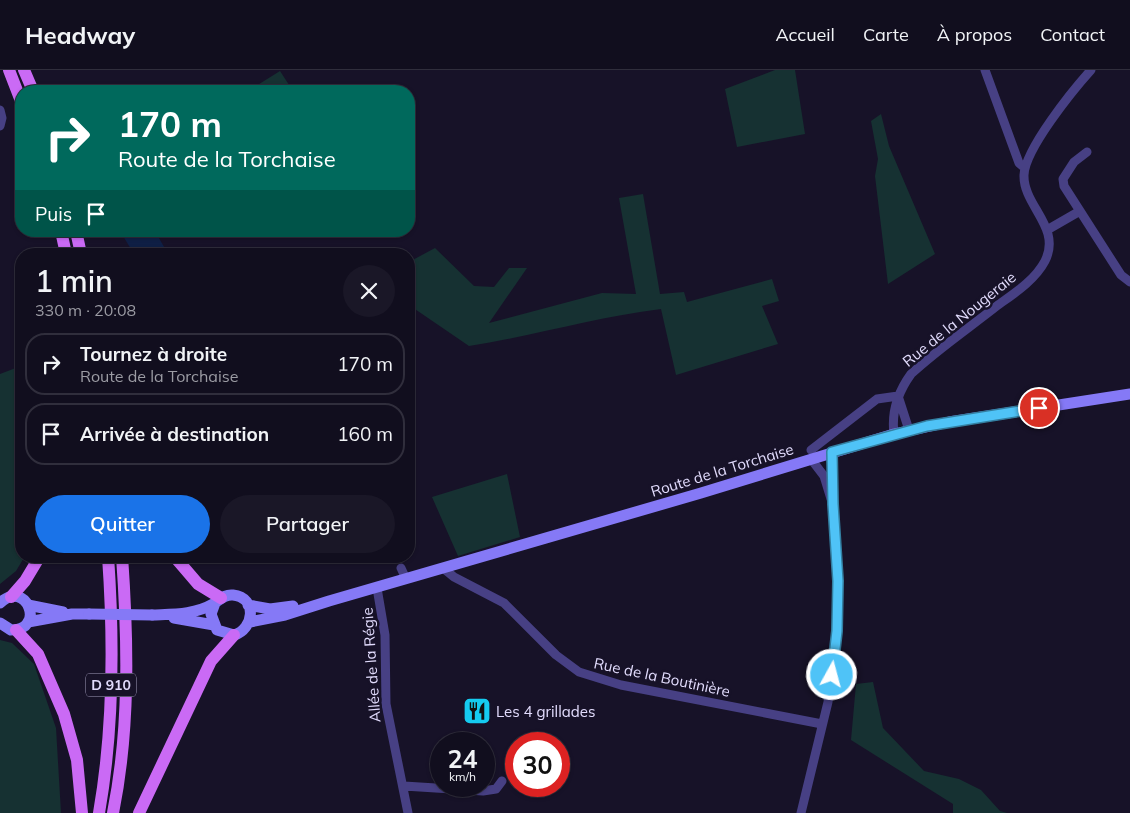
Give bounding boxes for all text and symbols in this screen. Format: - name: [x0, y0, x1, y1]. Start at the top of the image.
- text: Headway: [25, 20, 135, 50]
- text: Accueil: [775, 23, 835, 46]
- text: Carte: [863, 23, 909, 46]
- text: À propos: [937, 23, 1012, 46]
- text: Contact: [1040, 23, 1105, 46]
- text: 170 m: [118, 102, 222, 146]
- icon: right: [35, 105, 100, 170]
- text: Route de la Torchaise: [118, 145, 336, 173]
- icon: arrive: [82, 200, 110, 228]
- text: Puis: [35, 202, 72, 226]
- text: 1 min: [35, 262, 113, 300]
- button: close: [343, 265, 395, 317]
- street label: Rue de la Nougeraie: [898, 267, 1020, 371]
- text: 330 m · 20:08: [35, 300, 136, 320]
- text: Tournez à droite: [80, 342, 227, 366]
- icon: right: [37, 350, 65, 378]
- text: 170 m: [337, 352, 393, 376]
- text: Route de la Torchaise: [80, 366, 238, 386]
- pin: [1018, 387, 1060, 429]
- icon: arrive: [1025, 394, 1053, 422]
- icon: arrive: [37, 420, 65, 448]
- text: Arrivée à destination: [80, 422, 269, 446]
- text: 160 m: [337, 422, 393, 446]
- street label: Route de la Torchaise: [648, 439, 796, 501]
- button: Quitter: [35, 495, 210, 553]
- button: Partager: [220, 495, 395, 553]
- street label: Allée de la Régie: [358, 607, 384, 723]
- position arrow: [805, 648, 857, 700]
- street label: Rue de la Boutinière: [592, 653, 732, 701]
- road number: D 910: [86, 674, 136, 696]
- restaurant icon: Les 4 grillades: [462, 696, 492, 726]
- place label: Les 4 grillades: [496, 702, 595, 721]
- speed limit sign: 30: [505, 732, 570, 797]
- text: 24: [447, 743, 478, 774]
- text: km/h: [449, 769, 476, 784]

